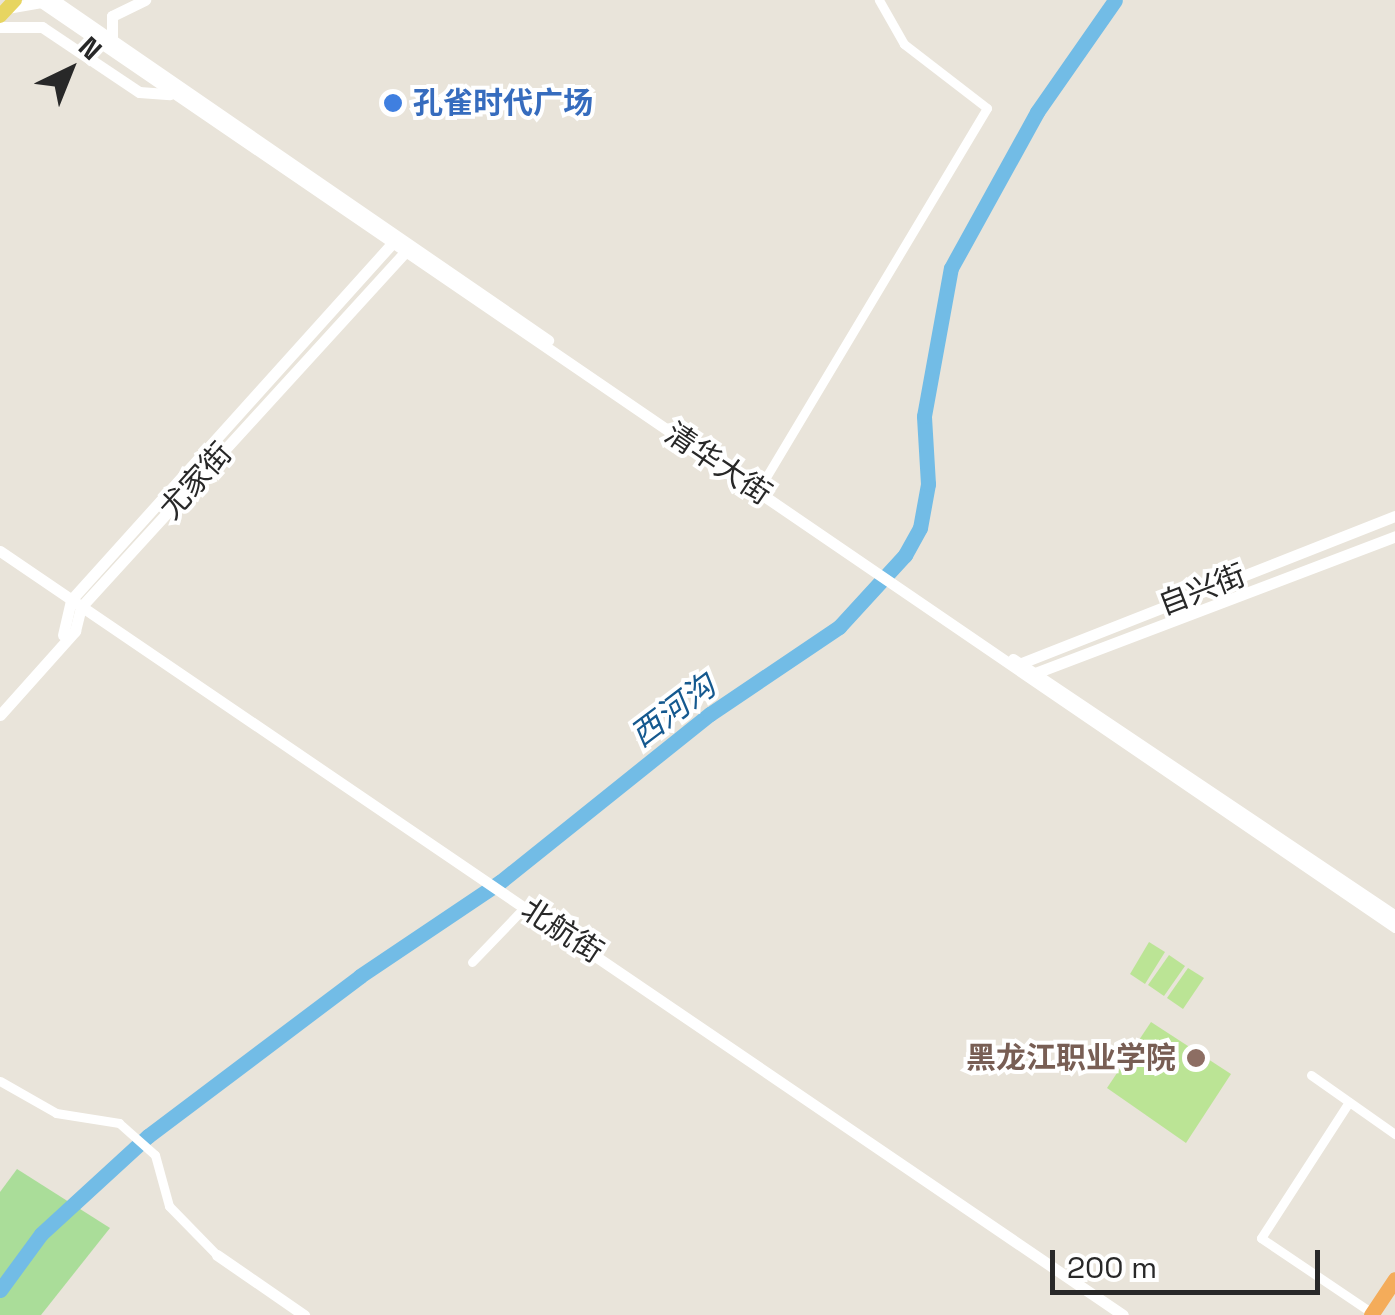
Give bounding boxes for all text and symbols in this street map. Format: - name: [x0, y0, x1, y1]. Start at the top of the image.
- north arrow: [20, 20, 120, 120]
- text: N: [71, 28, 110, 68]
- place label: 孔雀时代广场: [413, 85, 593, 121]
- marker: 孔雀时代广场: [382, 92, 404, 114]
- street label: 清华大街: [658, 416, 778, 512]
- street label: 尤家街: [153, 436, 239, 526]
- street label: 自兴街: [1154, 557, 1250, 623]
- water label: 西河沟: [623, 667, 723, 755]
- street label: 北航街: [514, 891, 610, 971]
- place label: 黑龙江职业学院: [966, 1040, 1176, 1076]
- marker: 黑龙江职业学院: [1185, 1047, 1207, 1069]
- scale bar: [1055, 1230, 1325, 1292]
- text: 200 m: [1067, 1248, 1157, 1287]

